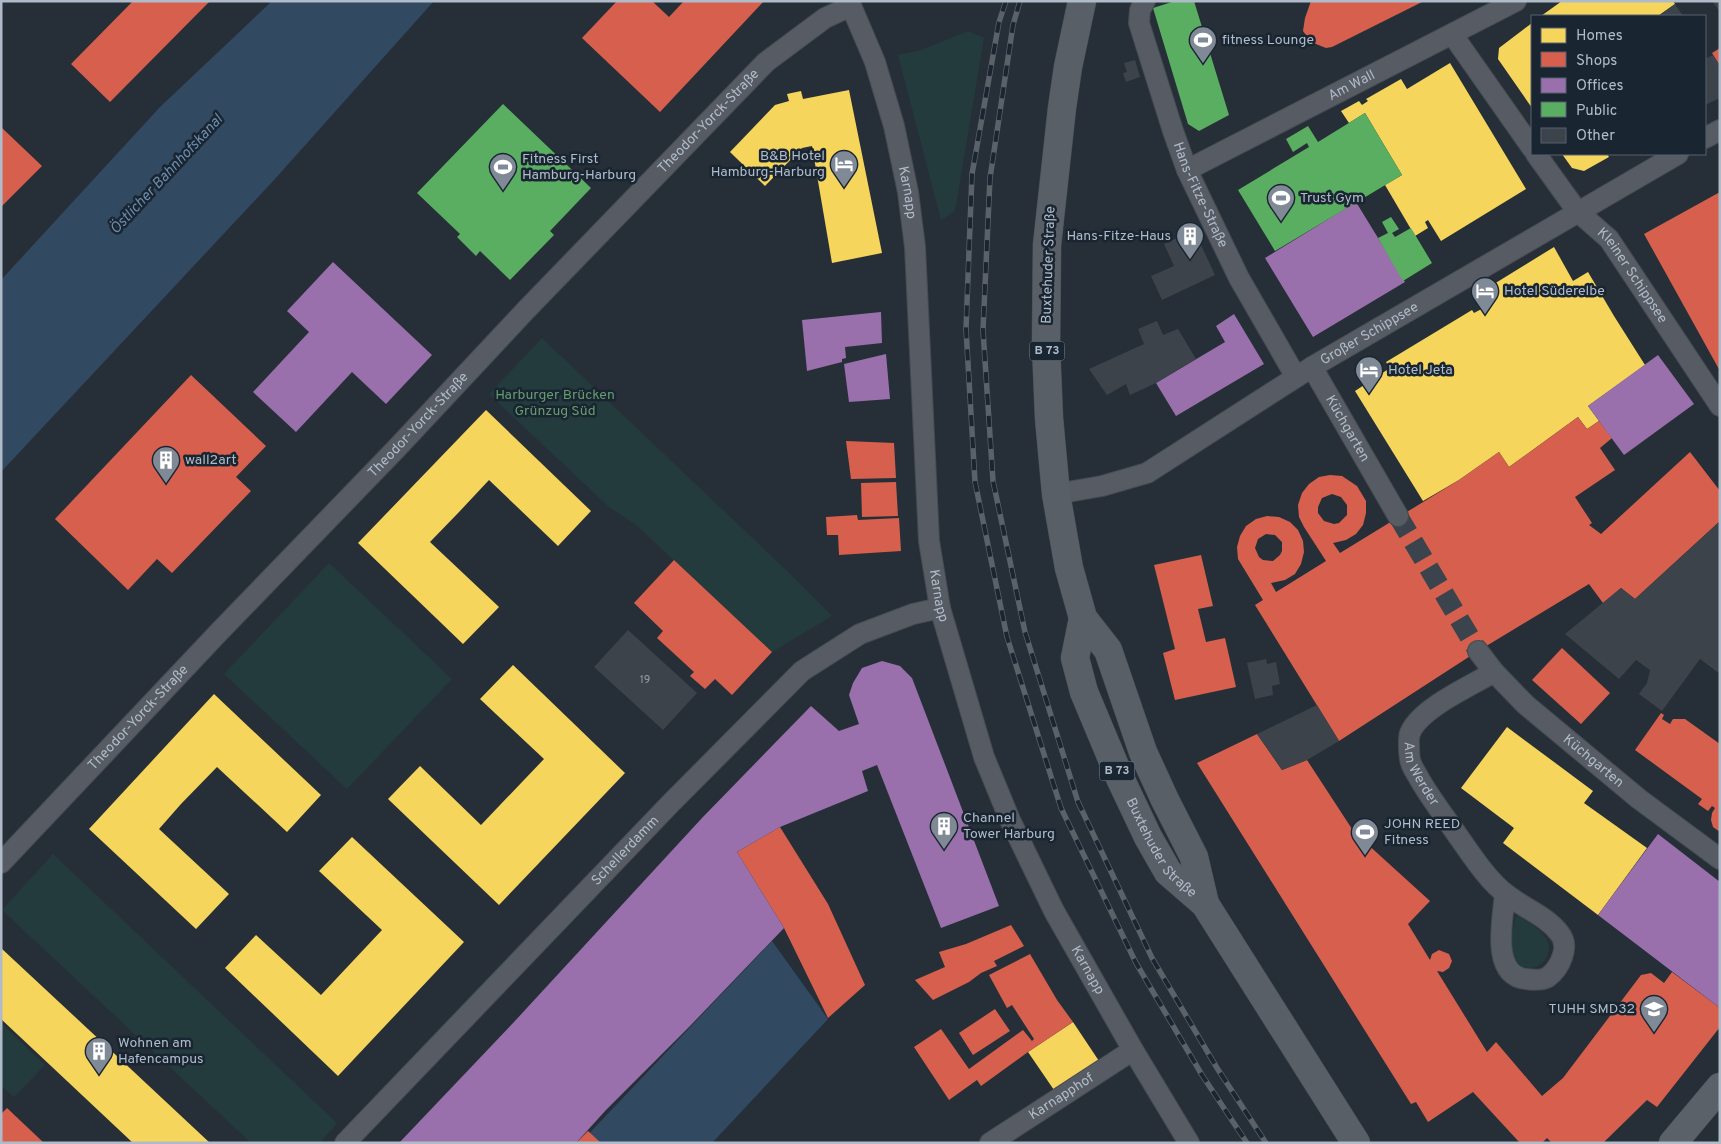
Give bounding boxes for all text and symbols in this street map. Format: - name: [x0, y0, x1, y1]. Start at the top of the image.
- legend: [1531, 15, 1706, 155]
- sports icon: fitness Lounge: [1188, 25, 1218, 64]
- text: Homes: [1576, 27, 1623, 46]
- place label: fitness Lounge: [1222, 32, 1314, 49]
- text: Shops: [1576, 52, 1617, 71]
- street label: Theodor-Yorck-Straße: [654, 66, 763, 177]
- street label: Am Wall: [1325, 66, 1378, 105]
- text: Offices: [1576, 77, 1623, 96]
- text: Public: [1576, 102, 1617, 121]
- water label: Östlicher Bahnhofskanal: [106, 110, 228, 239]
- text: Other: [1576, 127, 1615, 146]
- street label: Hans-Fitze-Straße: [1169, 140, 1232, 250]
- place label: B&B Hotel Hamburg-Harburg: [711, 148, 825, 181]
- hotel icon: B&B Hotel Hamburg-Harburg: [829, 149, 859, 188]
- place label: Fitness First Hamburg-Harburg: [522, 151, 636, 184]
- sports icon: Fitness First Hamburg-Harburg: [488, 152, 518, 191]
- street label: Karnapp: [894, 165, 920, 220]
- sports icon: Trust Gym: [1266, 183, 1296, 222]
- place label: Trust Gym: [1300, 190, 1364, 207]
- street label: Buxtehuder Straße: [1038, 206, 1060, 324]
- building icon: Hans-Fitze-Haus: [1175, 221, 1205, 260]
- street label: Kleiner Schippsee: [1594, 224, 1671, 327]
- place label: Hans-Fitze-Haus: [1066, 228, 1171, 245]
- hotel icon: Hotel Süderelbe: [1470, 276, 1500, 315]
- place label: Hotel Süderelbe: [1504, 283, 1605, 300]
- street label: Großer Schippsee: [1317, 298, 1421, 369]
- road number: B 73: [1030, 342, 1064, 361]
- hotel icon: Hotel Jeta: [1354, 355, 1384, 394]
- place label: Hotel Jeta: [1388, 362, 1453, 379]
- street label: Theodor-Yorck-Straße: [365, 369, 472, 481]
- park label: Harburger Brücken Grünzug Süd: [495, 387, 615, 420]
- street label: Küchgarten: [1322, 392, 1373, 465]
- building icon: wall2art: [151, 445, 181, 484]
- place label: wall2art: [185, 452, 237, 469]
- street label: Karnapp: [925, 568, 952, 624]
- street label: Theodor-Yorck-Straße: [85, 661, 192, 774]
- house number: 19: [640, 673, 650, 687]
- street label: Küchgarten: [1559, 731, 1627, 791]
- street label: Am Werder: [1400, 741, 1443, 810]
- road number: B 73: [1100, 761, 1134, 780]
- street label: Buxtehuder Straße: [1122, 795, 1200, 901]
- place label: Channel Tower Harburg: [963, 810, 1055, 843]
- building icon: Channel Tower Harburg: [929, 811, 959, 850]
- street label: Schellerdamm: [588, 812, 663, 889]
- place label: JOHN REED Fitness: [1384, 816, 1460, 849]
- sports icon: JOHN REED Fitness: [1350, 817, 1380, 856]
- street label: Karnapp: [1067, 943, 1108, 998]
- school or university icon: TUHH SMD32: [1639, 994, 1669, 1033]
- place label: TUHH SMD32: [1549, 1001, 1635, 1018]
- place label: Wohnen am Hafencampus: [118, 1035, 204, 1068]
- building icon: Wohnen am Hafencampus: [84, 1036, 114, 1075]
- street label: Karnapphof: [1026, 1069, 1097, 1124]

